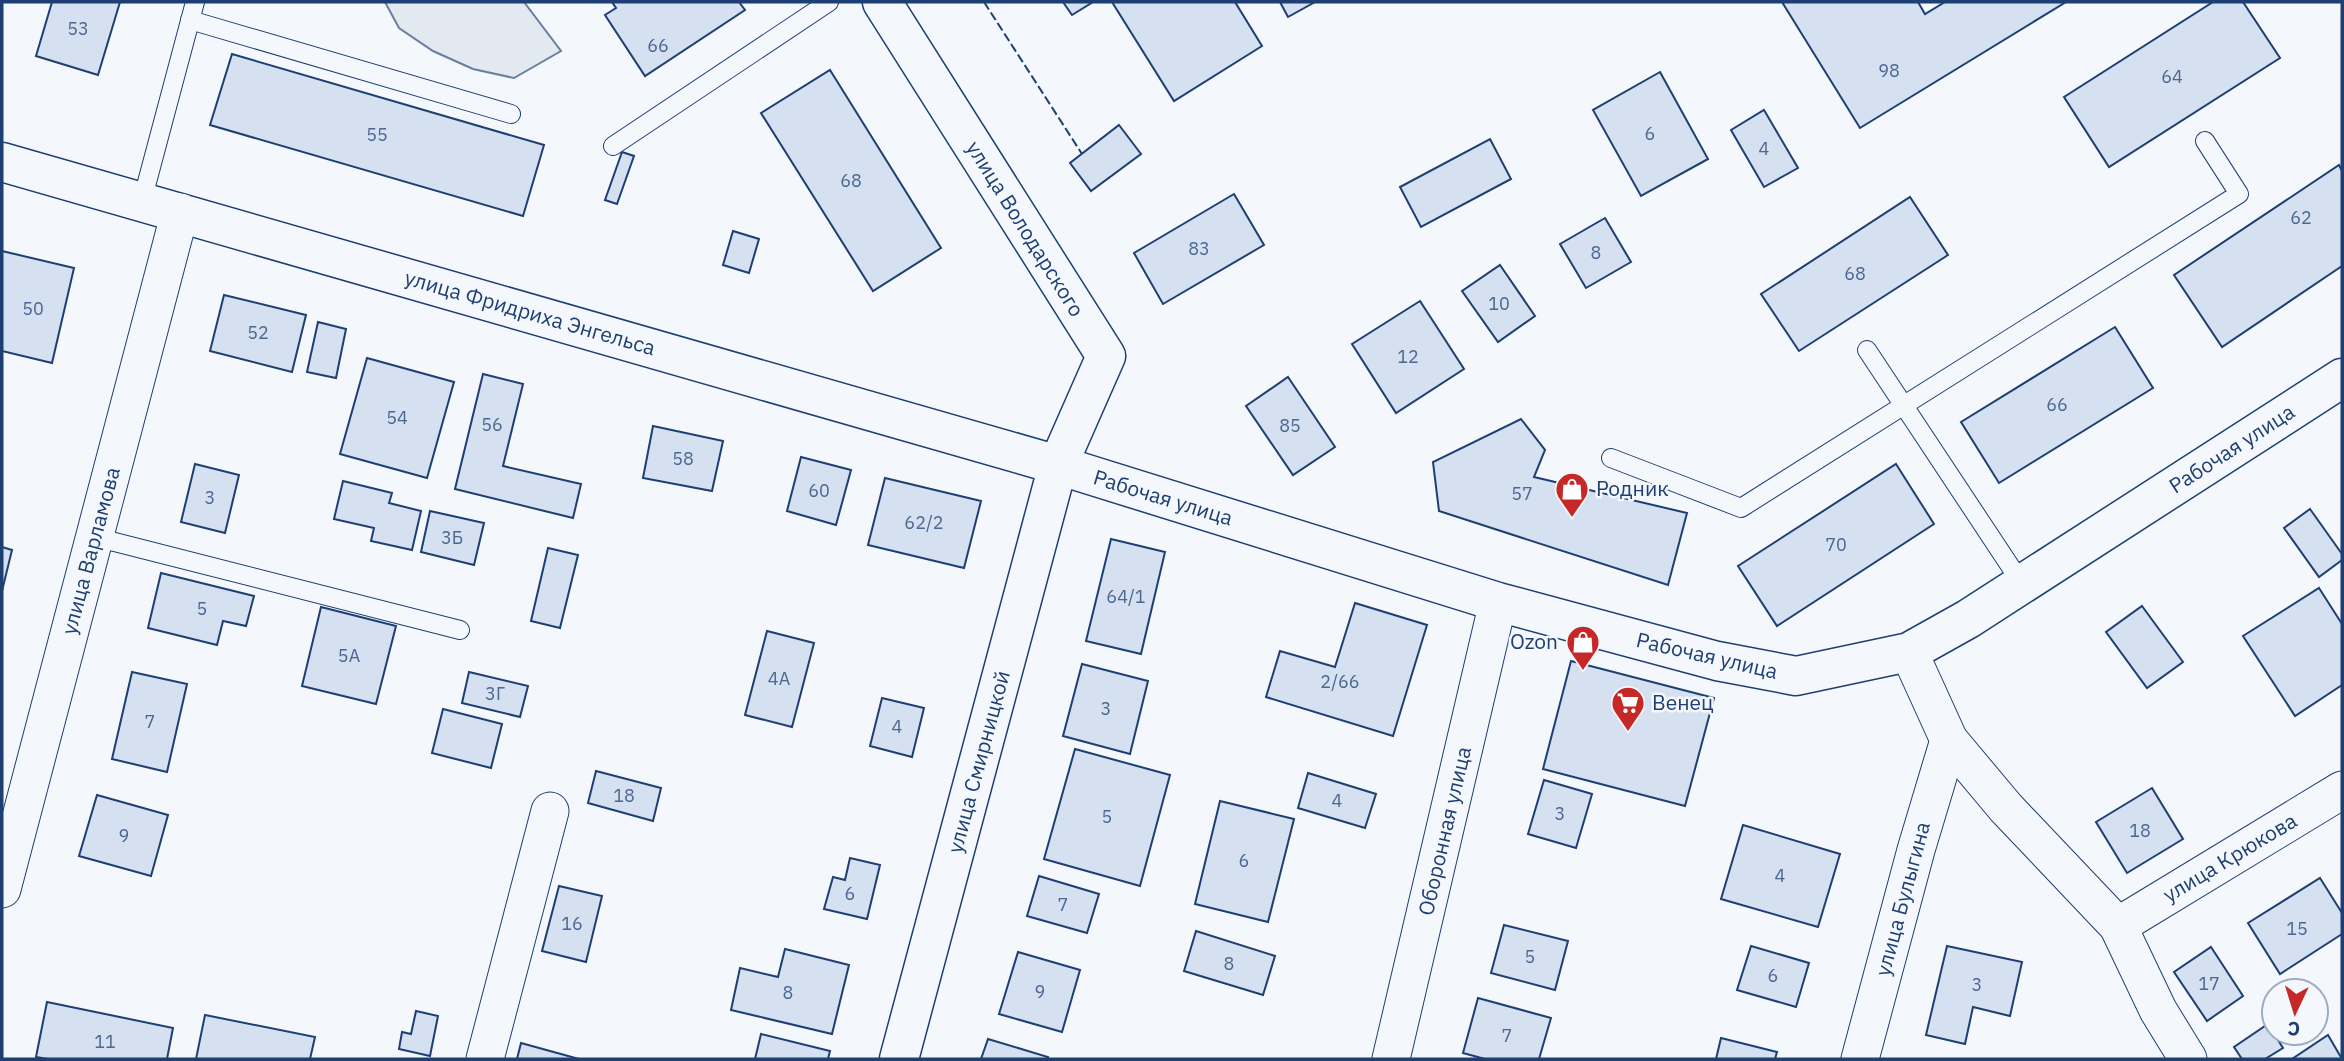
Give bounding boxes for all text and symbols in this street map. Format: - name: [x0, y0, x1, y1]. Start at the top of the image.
- house number: 53: [67, 17, 89, 40]
- house number: 66: [647, 34, 669, 57]
- house number: 98: [1878, 59, 1900, 82]
- house number: 64: [2161, 65, 2183, 88]
- house number: 6: [1645, 122, 1655, 145]
- house number: 55: [366, 123, 388, 146]
- street label: улица Володарского: [960, 135, 1091, 322]
- house number: 4: [1759, 137, 1770, 160]
- house number: 68: [840, 169, 862, 192]
- house number: 62: [2290, 206, 2312, 229]
- house number: 83: [1188, 237, 1210, 260]
- house number: 8: [1591, 241, 1601, 264]
- house number: 68: [1844, 262, 1866, 285]
- street label: улица Фридриха Энгельса: [402, 263, 659, 361]
- house number: 10: [1488, 292, 1510, 315]
- house number: 50: [22, 297, 44, 320]
- house number: 52: [247, 321, 269, 344]
- house number: 12: [1397, 345, 1419, 368]
- house number: 66: [2046, 393, 2068, 416]
- street label: Рабочая улица: [2163, 397, 2300, 499]
- house number: 54: [386, 406, 408, 429]
- house number: 56: [481, 413, 503, 436]
- house number: 85: [1279, 414, 1301, 437]
- house number: 58: [672, 447, 694, 470]
- street label: Рабочая улица: [1090, 463, 1236, 532]
- street label: улица Варламова: [54, 464, 126, 638]
- shop icon: Родник: [1553, 470, 1591, 519]
- place label: Родник: [1596, 474, 1669, 502]
- house number: 60: [808, 479, 830, 502]
- house number: 57: [1511, 482, 1533, 505]
- house number: 3: [205, 486, 215, 509]
- house number: 62/2: [904, 511, 944, 534]
- house number: 3Б: [441, 526, 463, 549]
- house number: 70: [1825, 533, 1847, 556]
- house number: 64/1: [1106, 585, 1146, 608]
- house number: 5: [197, 597, 207, 620]
- shop icon: Ozon: [1564, 623, 1602, 672]
- street label: Рабочая улица: [1634, 625, 1781, 685]
- place label: Ozon: [1510, 627, 1558, 655]
- house number: 5А: [338, 644, 361, 667]
- house number: 4А: [768, 667, 791, 690]
- street label: улица Смирницкой: [940, 667, 1016, 856]
- house number: 2/66: [1320, 670, 1360, 693]
- house number: 3Г: [485, 682, 505, 705]
- supermarket icon: Венец: [1609, 684, 1647, 733]
- place label: Венец: [1652, 688, 1714, 716]
- house number: 3: [1101, 697, 1111, 720]
- house number: 7: [145, 710, 155, 733]
- house number: 4: [892, 715, 903, 738]
- street label: Оборонная улица: [1411, 743, 1477, 918]
- house number: 18: [613, 784, 635, 807]
- house number: 4: [1332, 789, 1343, 812]
- house number: 3: [1555, 802, 1565, 825]
- house number: 5: [1102, 805, 1112, 828]
- street label: улица Крюкова: [2157, 806, 2302, 908]
- street label: улица Булыгина: [1868, 819, 1936, 979]
- house number: 18: [2129, 819, 2151, 842]
- house number: 9: [119, 824, 129, 847]
- house number: 6: [1239, 849, 1249, 872]
- house number: 4: [1775, 864, 1786, 887]
- house number: 6: [845, 882, 855, 905]
- house number: 7: [1058, 893, 1068, 916]
- house number: 16: [561, 912, 583, 935]
- house number: 15: [2286, 917, 2308, 940]
- house number: 5: [1525, 945, 1535, 968]
- house number: 8: [1224, 952, 1234, 975]
- house number: 6: [1768, 964, 1778, 987]
- house number: 17: [2198, 972, 2220, 995]
- house number: 3: [1972, 973, 1982, 996]
- north arrow: [2260, 977, 2330, 1047]
- house number: 9: [1035, 980, 1045, 1003]
- house number: 8: [783, 981, 793, 1004]
- text: С: [2287, 1017, 2301, 1041]
- house number: 7: [1502, 1024, 1512, 1047]
- house number: 11: [94, 1030, 116, 1053]

